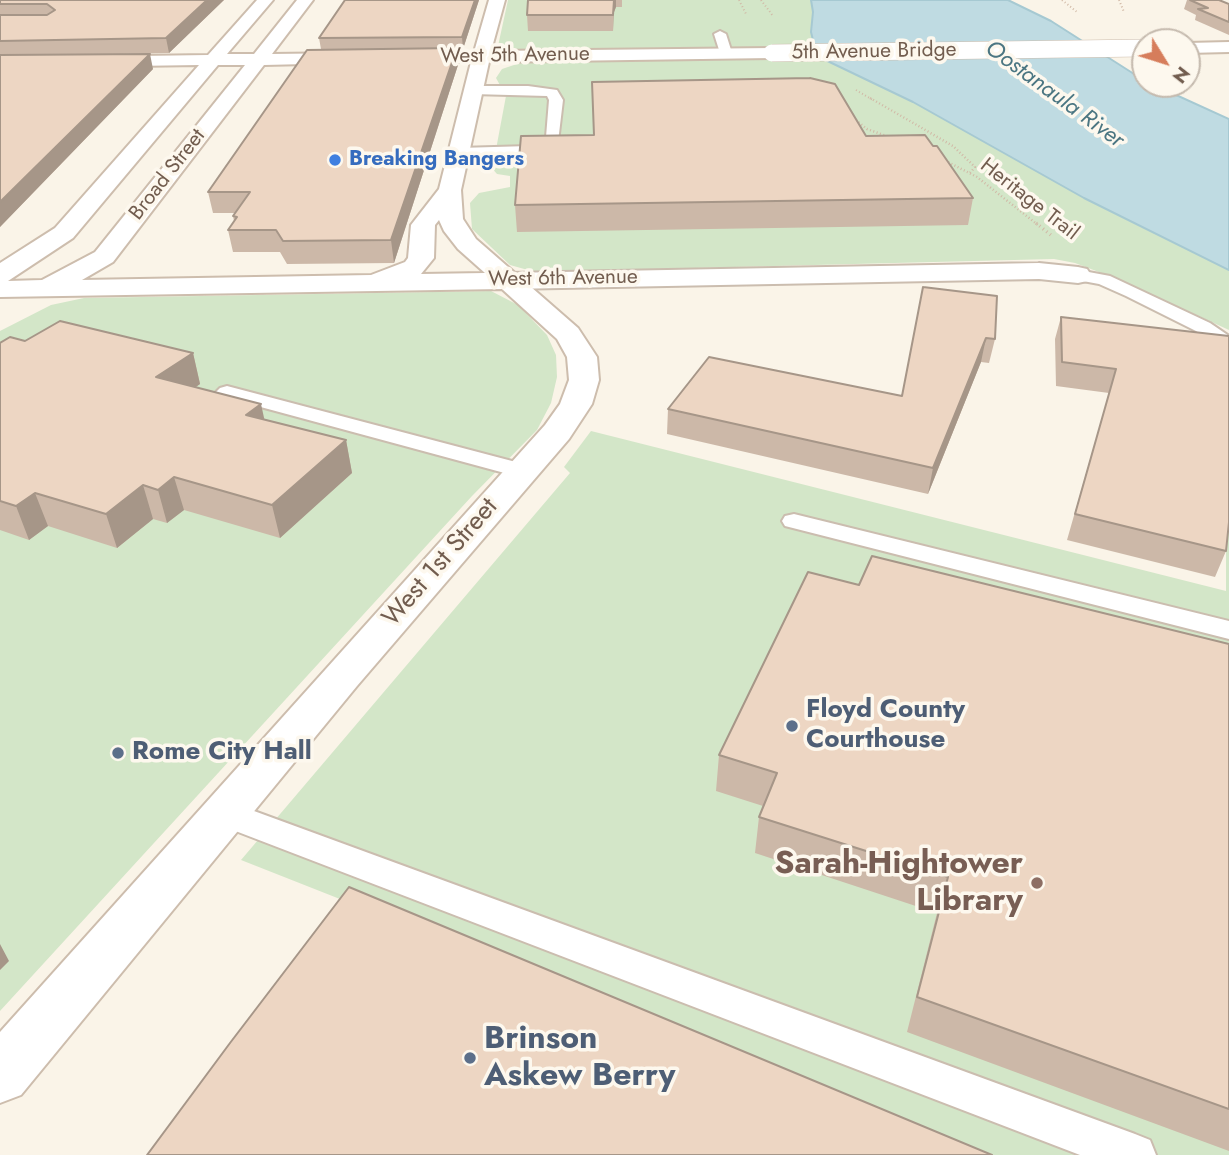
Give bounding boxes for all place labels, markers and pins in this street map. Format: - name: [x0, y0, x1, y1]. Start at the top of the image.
- place label: Breaking Bangers: [349, 147, 524, 173]
- marker: Breaking Bangers: [327, 152, 343, 168]
- place label: Floyd County Courthouse: [806, 695, 965, 756]
- marker: Floyd County Courthouse: [784, 718, 800, 734]
- place label: Rome City Hall: [132, 737, 312, 769]
- marker: Rome City Hall: [110, 745, 126, 761]
- place label: Sarah-Hightower Library: [774, 846, 1023, 921]
- marker: Sarah-Hightower Library: [1029, 875, 1045, 891]
- place label: Brinson Askew Berry: [484, 1021, 675, 1096]
- marker: Brinson Askew Berry: [462, 1050, 478, 1066]

